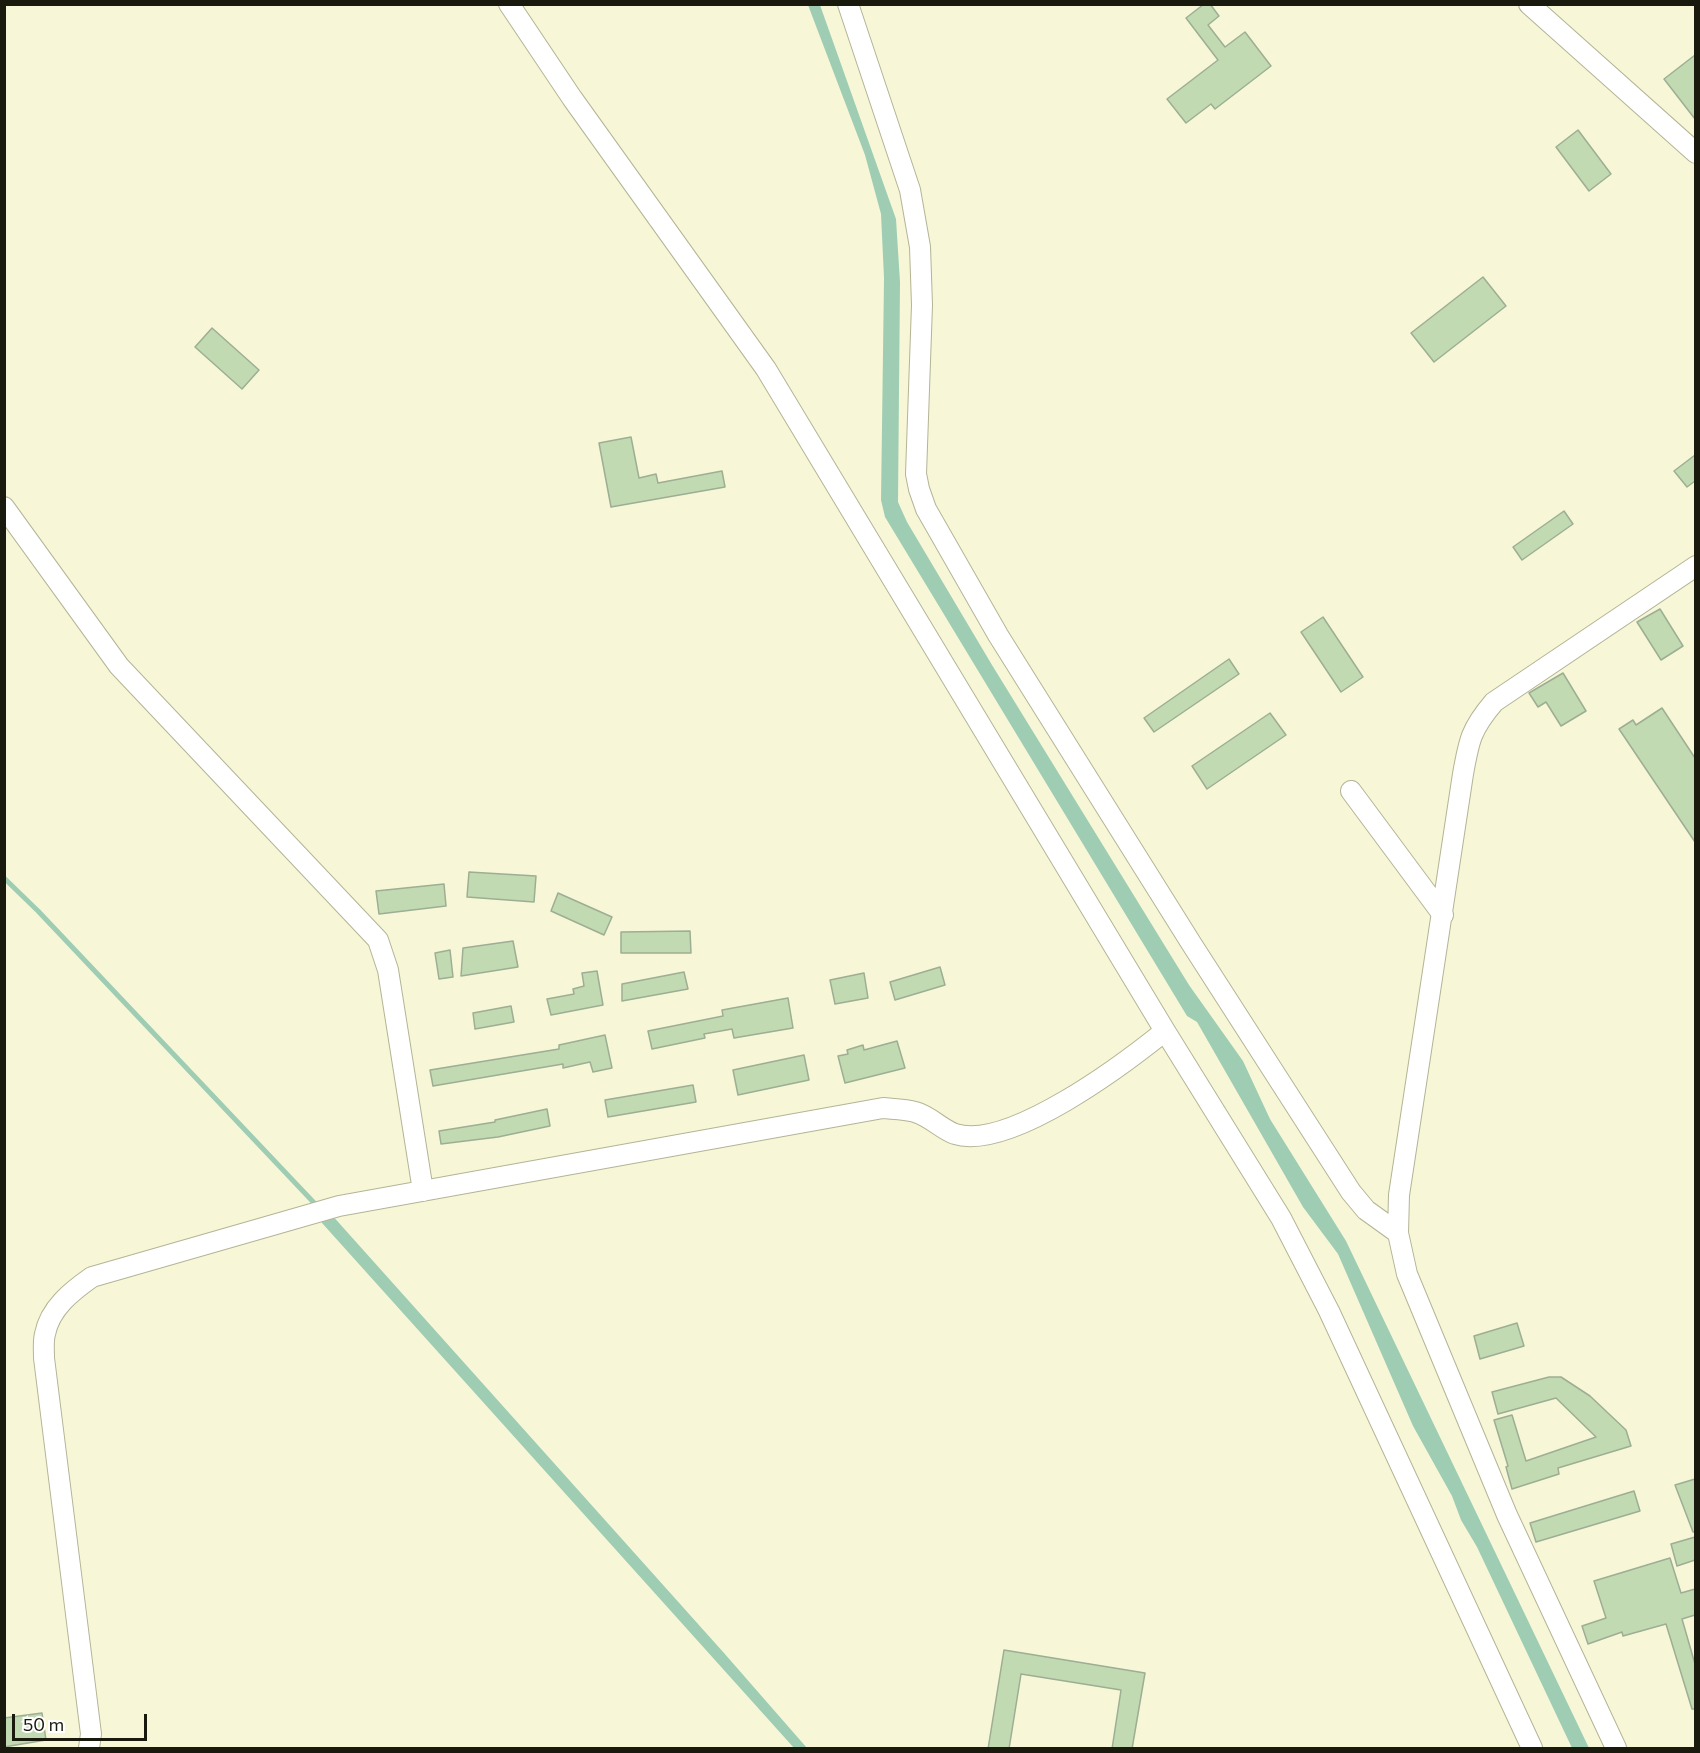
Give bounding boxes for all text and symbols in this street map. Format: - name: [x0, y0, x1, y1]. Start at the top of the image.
- scale bar: [15, 1702, 150, 1740]
- text: 50 m: [23, 1713, 64, 1735]

